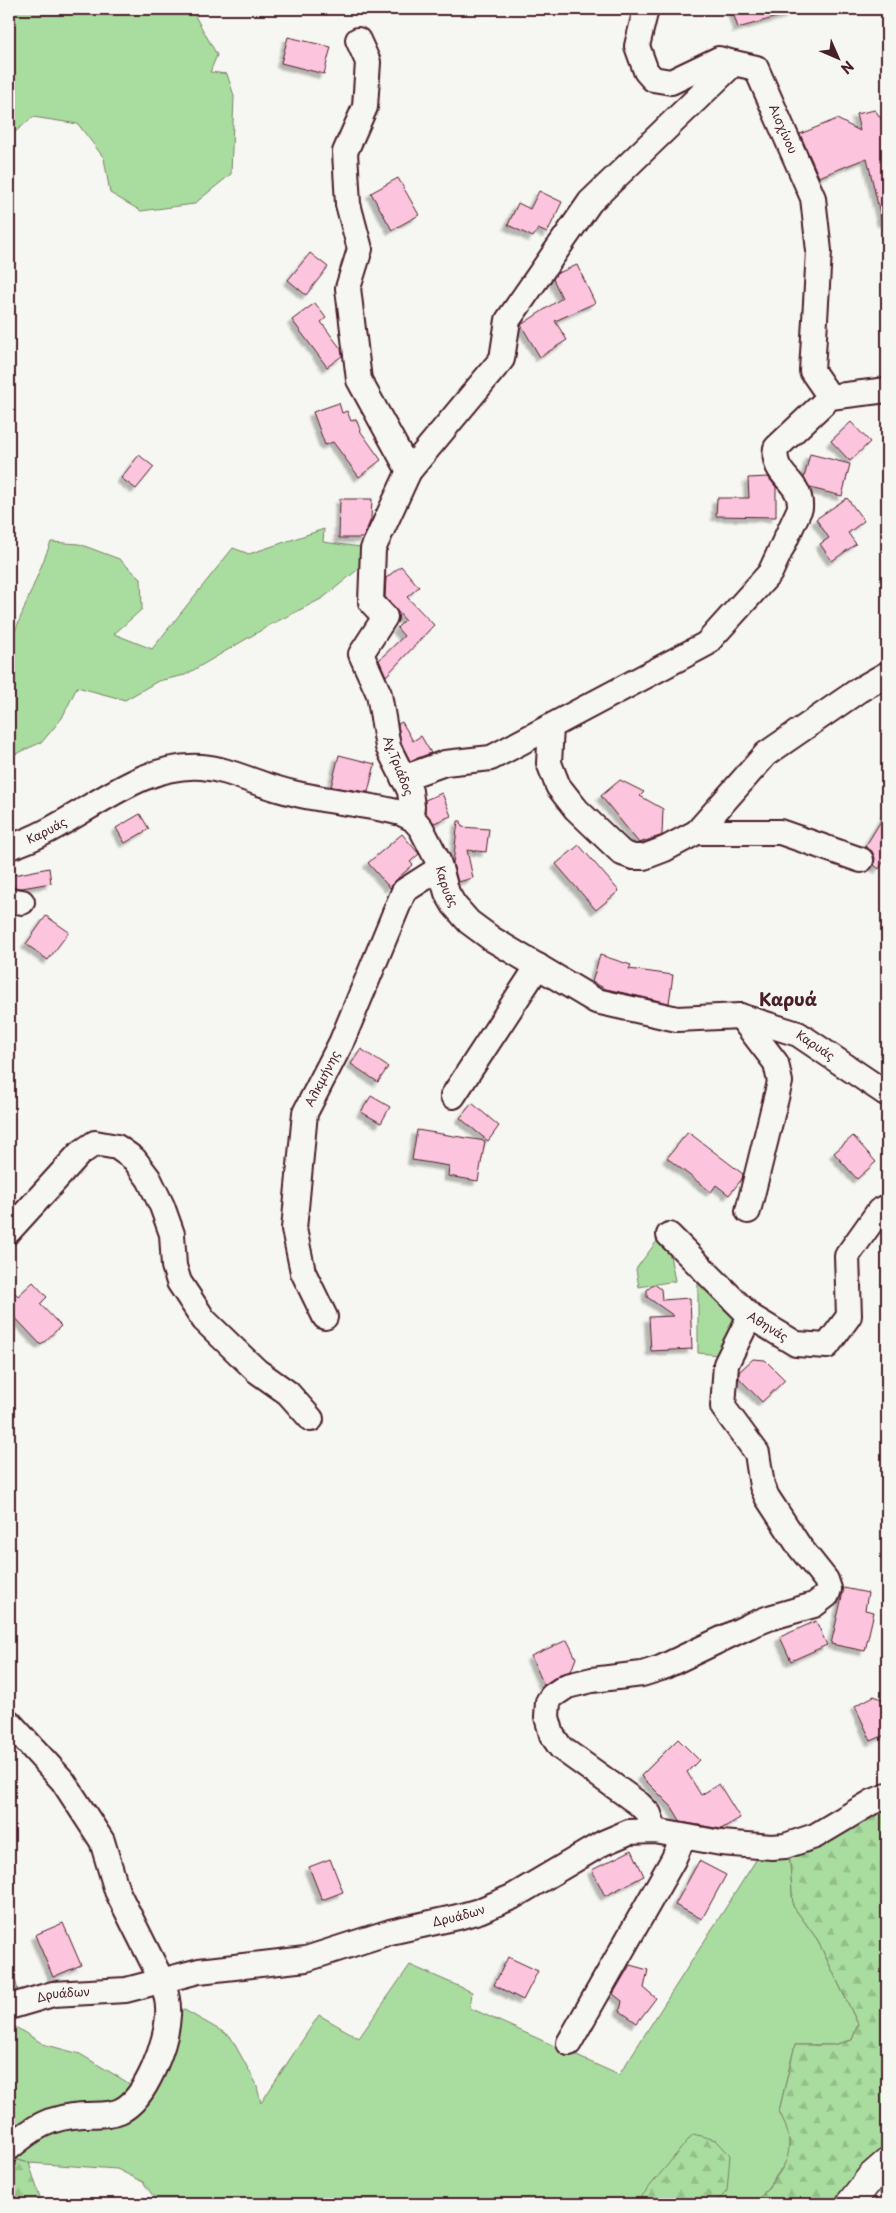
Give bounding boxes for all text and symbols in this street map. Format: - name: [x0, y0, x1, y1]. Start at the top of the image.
- north arrow: [814, 32, 864, 82]
- text: N: [836, 56, 859, 79]
- street label: Αισχίνου: [765, 101, 803, 157]
- street label: Αγ.Τριάδος: [379, 733, 419, 798]
- street label: Καρυάς: [23, 812, 70, 848]
- street label: Καρυάς: [432, 864, 463, 910]
- district label: Καρυά: [759, 985, 818, 1012]
- street label: Καρυάς: [793, 1025, 839, 1064]
- street label: Αλκμήνης: [300, 1047, 344, 1110]
- street label: Αθηνάς: [744, 1306, 792, 1345]
- street label: Δρυάδων: [431, 1899, 488, 1930]
- street label: Δρυάδων: [34, 1982, 90, 2006]

